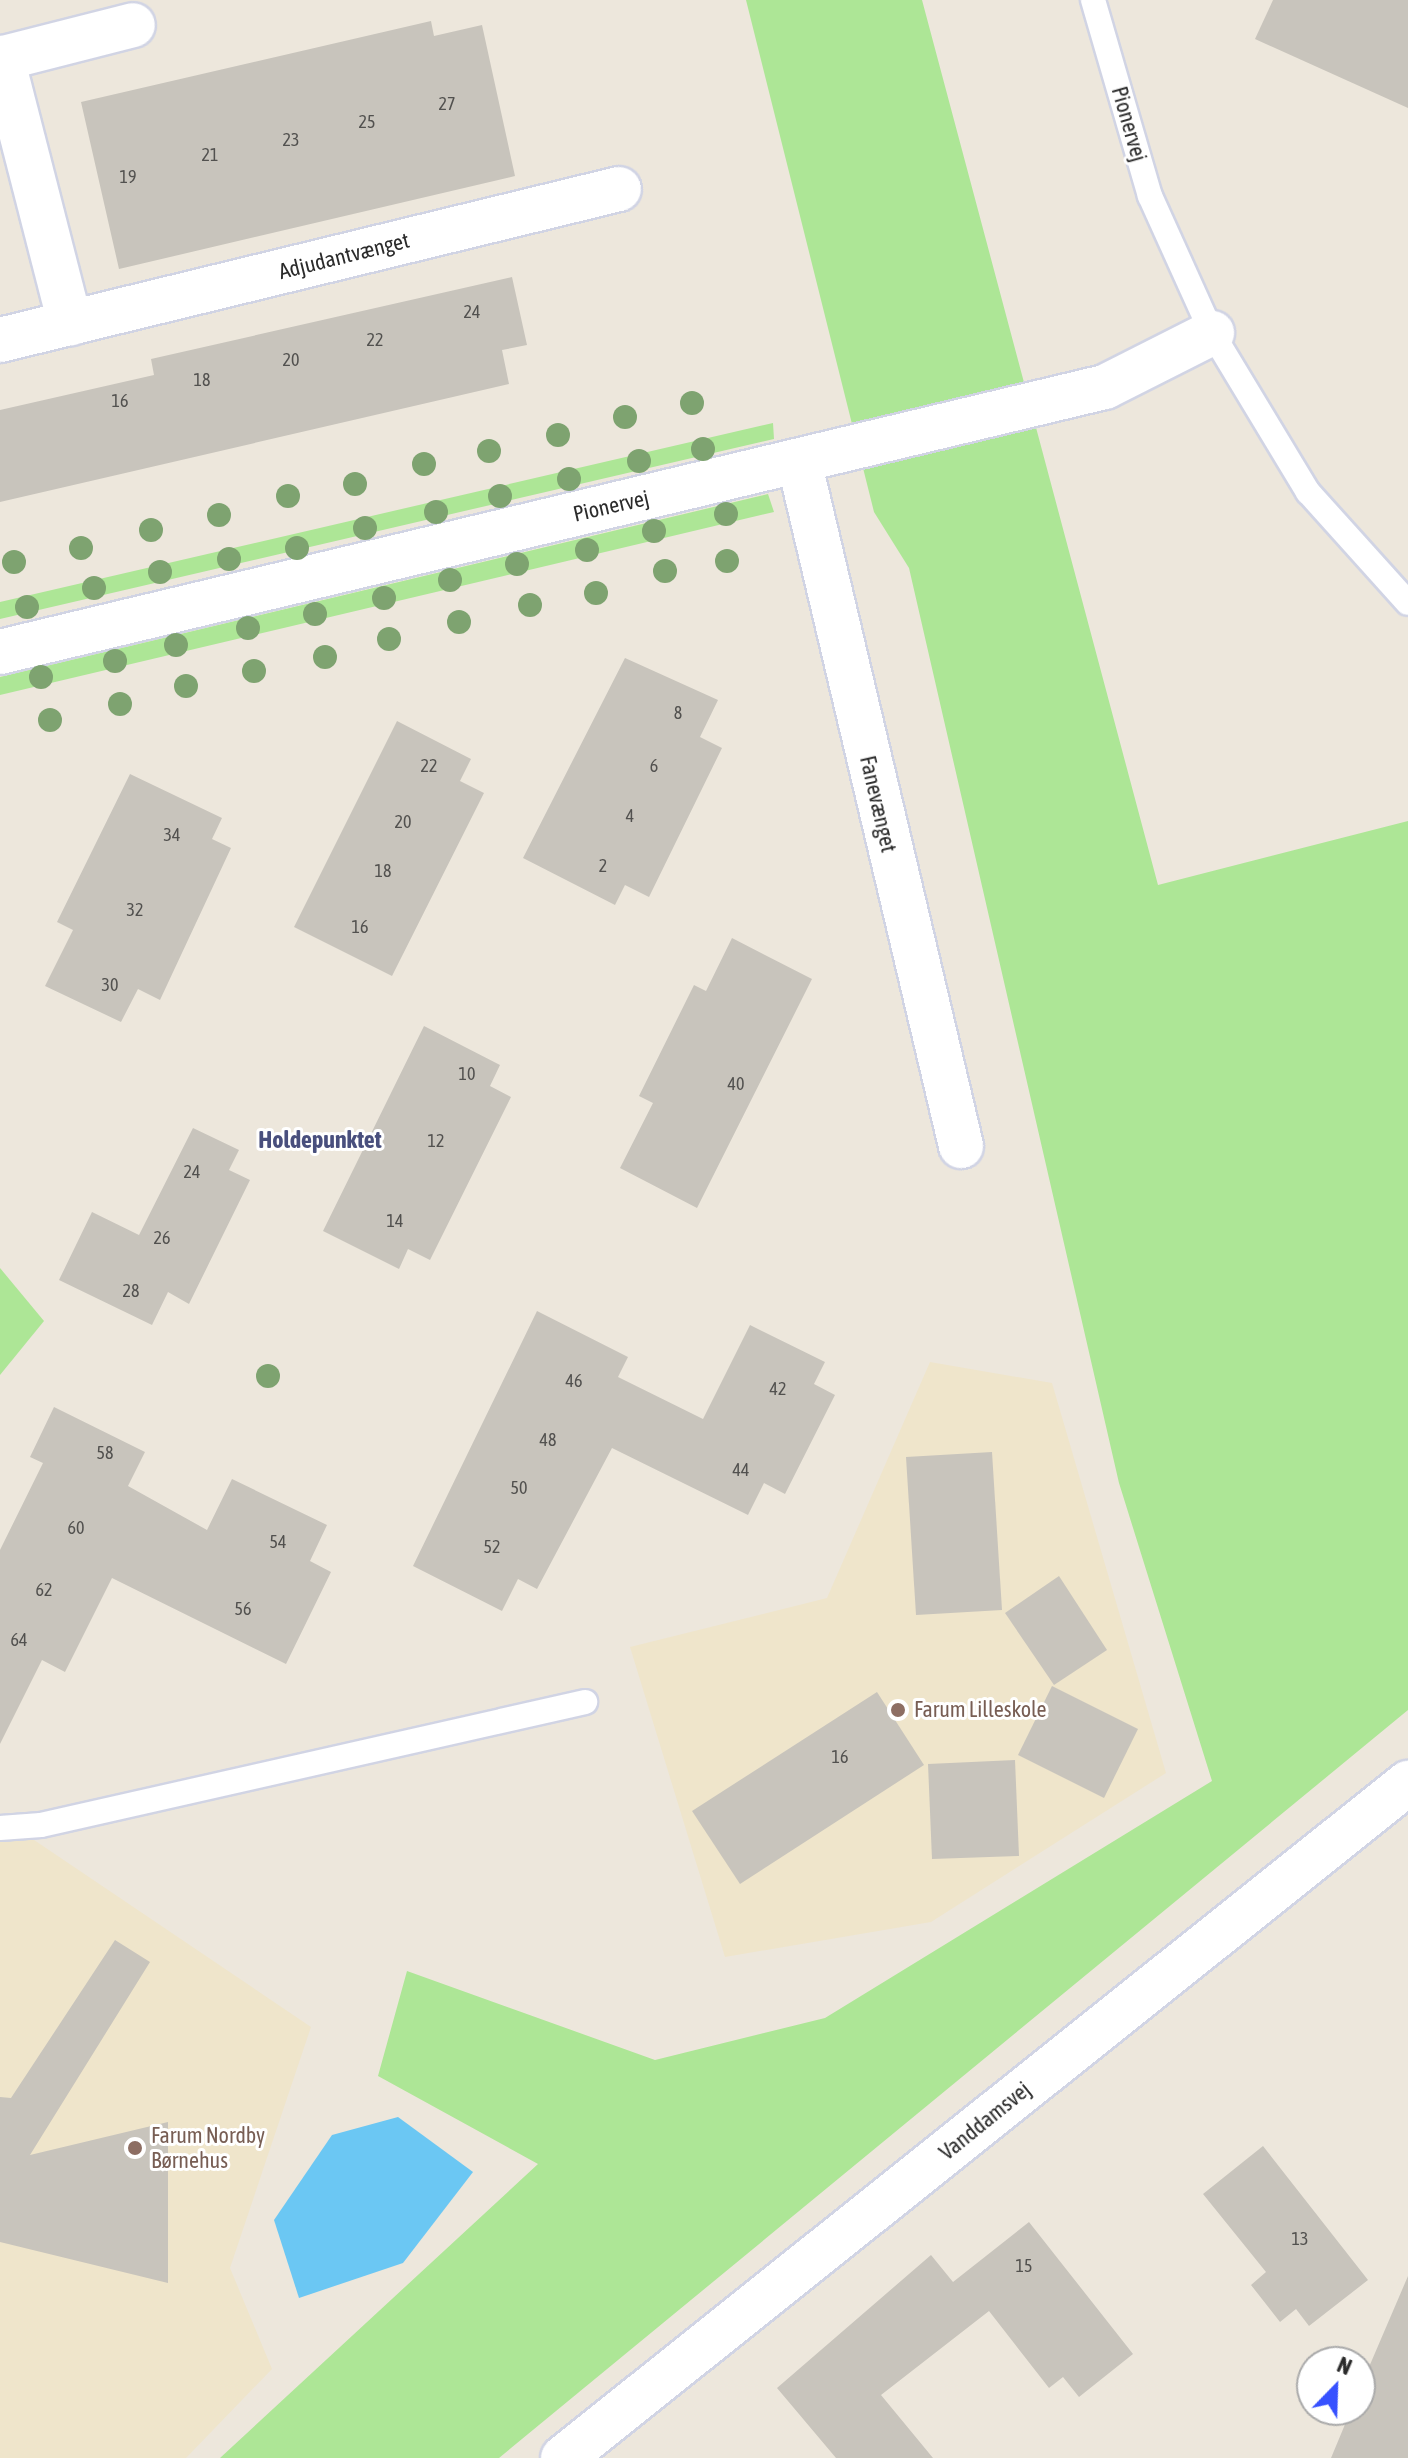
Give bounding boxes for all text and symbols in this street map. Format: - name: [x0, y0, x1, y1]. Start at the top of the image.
- street label: Pionervej: [1106, 83, 1152, 165]
- house number: 27: [439, 93, 455, 115]
- house number: 25: [359, 111, 375, 133]
- house number: 23: [283, 129, 299, 151]
- house number: 21: [202, 144, 218, 166]
- house number: 19: [120, 166, 136, 188]
- street label: Adjudantvænget: [276, 227, 412, 285]
- house number: 24: [464, 301, 480, 323]
- house number: 22: [367, 329, 383, 351]
- house number: 20: [283, 349, 299, 371]
- house number: 18: [194, 369, 210, 391]
- house number: 16: [112, 390, 128, 412]
- street label: Pionervej: [571, 485, 651, 527]
- house number: 8: [674, 702, 682, 724]
- street label: Fanevænget: [854, 753, 902, 855]
- house number: 22: [421, 755, 437, 777]
- house number: 6: [650, 755, 658, 777]
- house number: 4: [626, 805, 634, 827]
- house number: 20: [395, 811, 411, 833]
- house number: 34: [164, 824, 180, 846]
- house number: 2: [599, 855, 607, 877]
- house number: 18: [375, 860, 391, 882]
- house number: 32: [127, 899, 143, 921]
- house number: 16: [352, 916, 368, 938]
- house number: 30: [102, 974, 118, 996]
- house number: 10: [459, 1063, 475, 1085]
- house number: 40: [728, 1073, 744, 1095]
- district label: Holdepunktet: [258, 1126, 382, 1154]
- house number: 12: [428, 1130, 444, 1152]
- house number: 24: [184, 1161, 200, 1183]
- house number: 14: [387, 1210, 403, 1232]
- house number: 26: [154, 1227, 170, 1249]
- house number: 28: [123, 1280, 139, 1302]
- house number: 46: [566, 1370, 582, 1392]
- house number: 42: [770, 1378, 786, 1400]
- house number: 48: [540, 1429, 556, 1451]
- house number: 58: [97, 1442, 113, 1464]
- house number: 44: [733, 1459, 749, 1481]
- house number: 50: [511, 1477, 527, 1499]
- house number: 60: [68, 1517, 84, 1539]
- house number: 54: [270, 1531, 286, 1553]
- house number: 52: [484, 1536, 500, 1558]
- house number: 62: [36, 1579, 52, 1601]
- house number: 56: [235, 1598, 251, 1620]
- house number: 64: [11, 1629, 27, 1651]
- place label: Farum Lilleskole: [914, 1697, 1047, 1723]
- marker: Farum Lilleskole: [889, 1701, 907, 1719]
- house number: 16: [832, 1746, 848, 1768]
- street label: Vanddamsvej: [934, 2076, 1036, 2166]
- place label: Farum Nordby Børnehus: [151, 2122, 265, 2174]
- marker: Farum Nordby Børnehus: [126, 2139, 144, 2157]
- house number: 13: [1292, 2228, 1308, 2250]
- house number: 15: [1016, 2255, 1032, 2277]
- north arrow: [1296, 2346, 1376, 2426]
- text: N: [1334, 2351, 1356, 2380]

